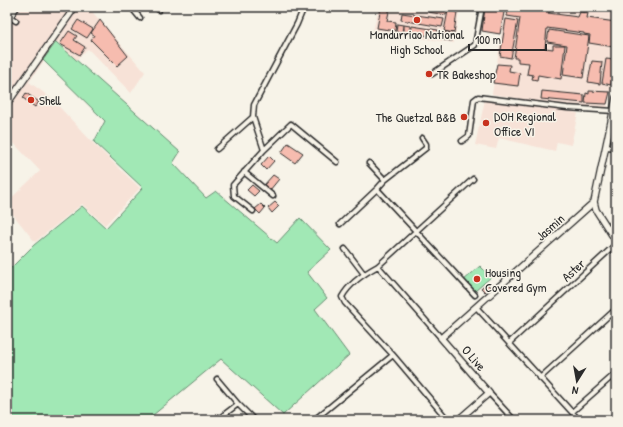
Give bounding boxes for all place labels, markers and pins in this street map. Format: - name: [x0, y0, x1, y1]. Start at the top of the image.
- marker: Mandurriao National High School: [412, 15, 422, 25]
- place label: Mandurriao National High School: [370, 25, 465, 58]
- place label: TR Bakeshop: [437, 65, 496, 83]
- marker: TR Bakeshop: [424, 69, 434, 79]
- place label: Shell: [39, 91, 62, 109]
- marker: Shell: [26, 95, 36, 105]
- place label: DOH Regional Office VI: [494, 107, 556, 140]
- place label: The Quetzal B&B: [376, 108, 456, 126]
- marker: The Quetzal B&B: [459, 112, 469, 122]
- marker: DOH Regional Office VI: [481, 118, 491, 128]
- place label: Housing Covered Gym: [485, 263, 547, 296]
- marker: Housing Covered Gym: [472, 274, 482, 284]

